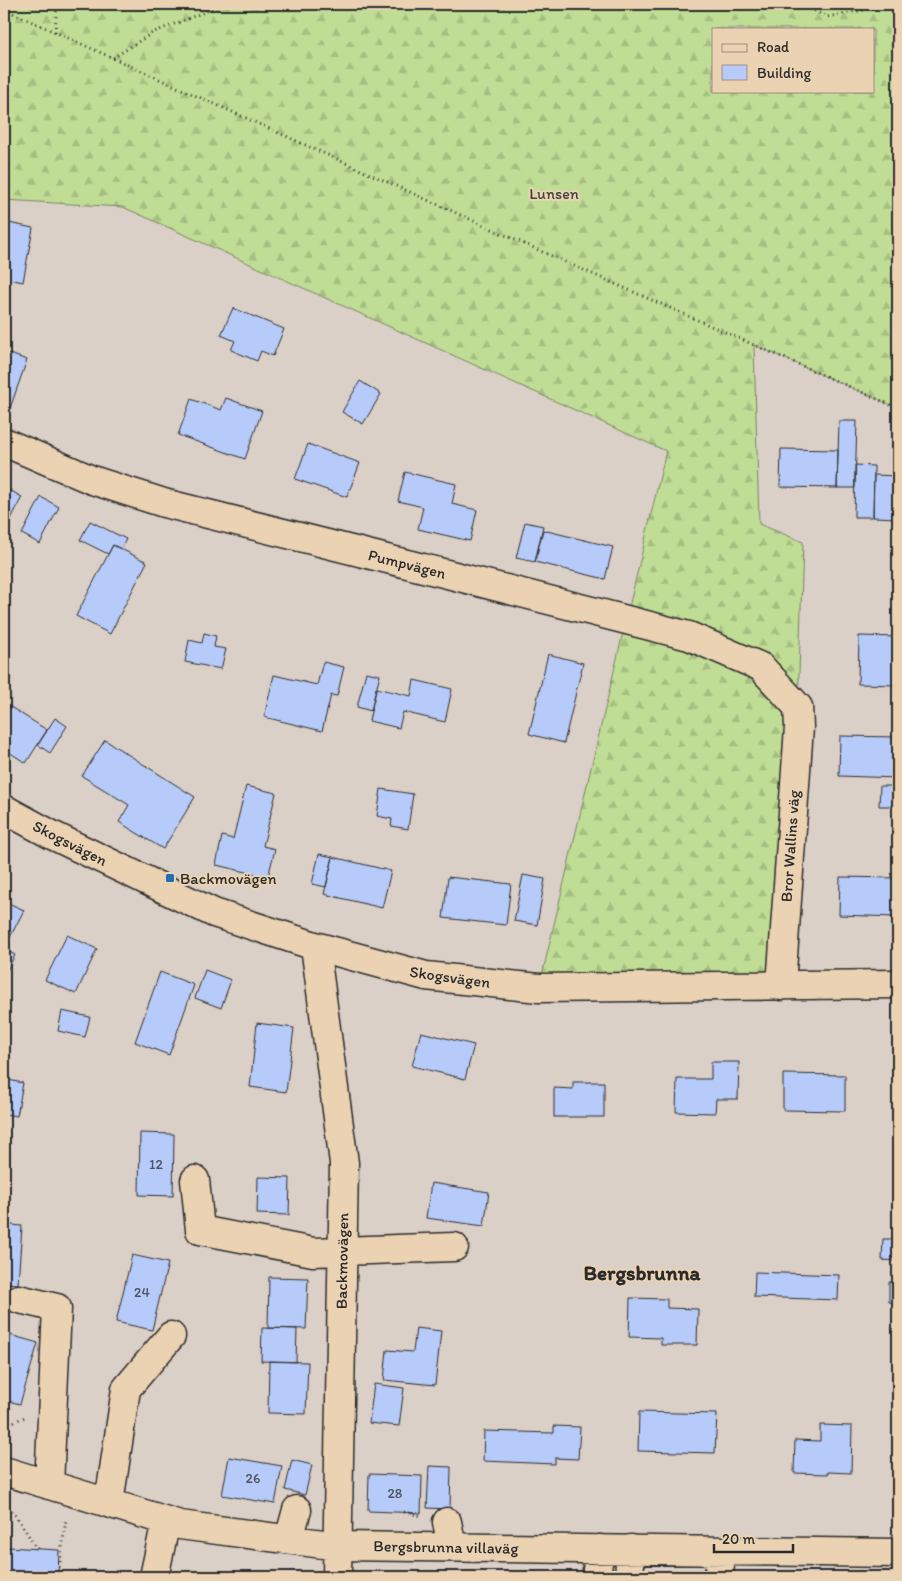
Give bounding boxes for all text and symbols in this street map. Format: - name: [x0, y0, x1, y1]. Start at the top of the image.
- legend: [712, 28, 874, 92]
- text: Road: [757, 38, 790, 56]
- text: Building: [757, 64, 811, 82]
- park label: Lunsen: [529, 184, 579, 203]
- street label: Pumpvägen: [366, 545, 448, 583]
- street label: Bror Wallins väg: [777, 788, 803, 903]
- street label: Skogsvägen: [30, 816, 110, 870]
- place label: Backmovägen: [180, 869, 277, 888]
- marker: Backmovägen: [164, 872, 176, 884]
- street label: Skogsvägen: [409, 962, 491, 992]
- house number: 12: [149, 1156, 164, 1173]
- street label: Backmovägen: [332, 1213, 352, 1309]
- district label: Bergsbrunna: [583, 1260, 702, 1286]
- house number: 24: [134, 1284, 150, 1301]
- house number: 26: [246, 1470, 260, 1487]
- house number: 28: [387, 1485, 403, 1502]
- scale bar: [714, 1521, 793, 1553]
- text: 20 m: [722, 1530, 756, 1548]
- street label: Bergsbrunna villaväg: [373, 1536, 520, 1558]

